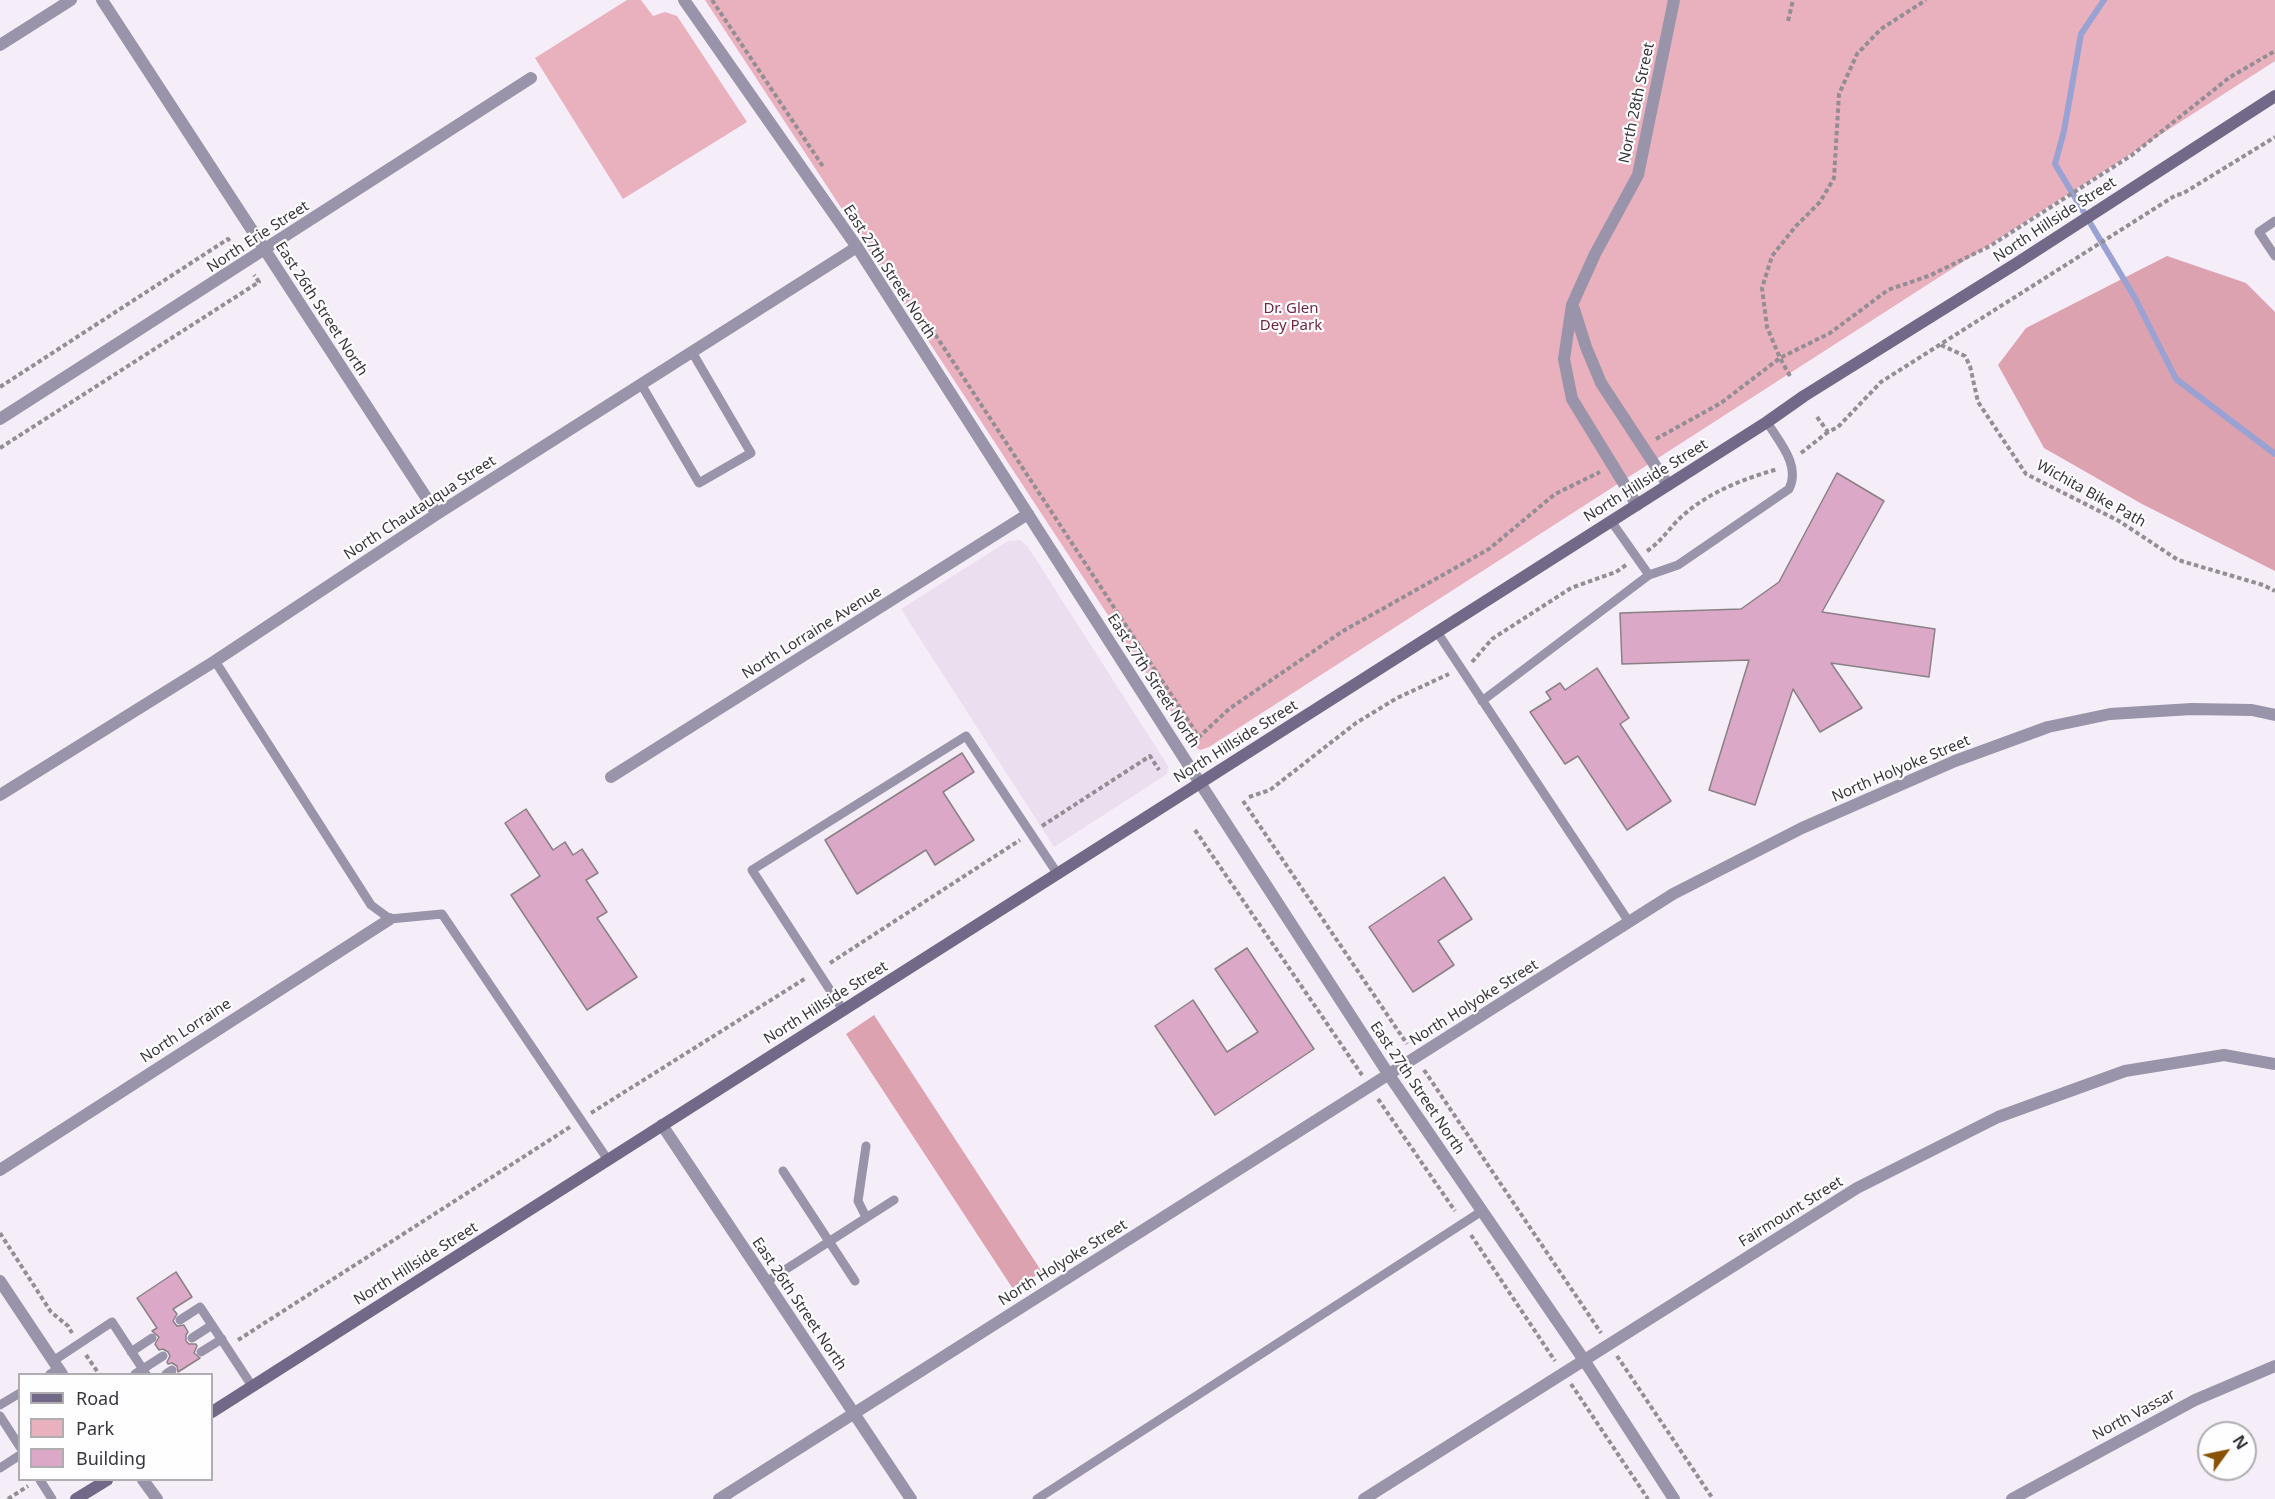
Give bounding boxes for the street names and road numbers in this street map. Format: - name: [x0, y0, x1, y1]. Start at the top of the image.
- street label: North 28th Street: [1615, 41, 1659, 165]
- street label: North Hillside Street: [1990, 174, 2120, 266]
- street label: North Erie Street: [204, 197, 312, 277]
- street label: East 27th Street North: [839, 202, 939, 342]
- street label: East 26th Street North: [271, 239, 371, 379]
- street label: North Hillside Street: [1581, 436, 1711, 526]
- street label: North Chautauqua Street: [341, 452, 499, 564]
- street label: Wichita Bike Path: [2033, 457, 2149, 531]
- street label: North Lorraine Avenue: [739, 583, 885, 683]
- street label: East 27th Street North: [1103, 611, 1203, 751]
- street label: North Hillside Street: [1171, 697, 1301, 787]
- street label: North Holyoke Street: [1829, 732, 1973, 806]
- street label: North Holyoke Street: [1406, 956, 1542, 1050]
- street label: North Hillside Street: [761, 958, 891, 1048]
- street label: North Lorraine: [137, 995, 235, 1067]
- street label: East 27th Street North: [1366, 1018, 1468, 1158]
- street label: Fairmount Street: [1736, 1173, 1846, 1251]
- street label: North Holyoke Street: [995, 1216, 1131, 1310]
- street label: North Hillside Street: [351, 1219, 481, 1309]
- street label: East 26th Street North: [748, 1234, 850, 1374]
- street label: North Vassar: [2089, 1386, 2179, 1444]

